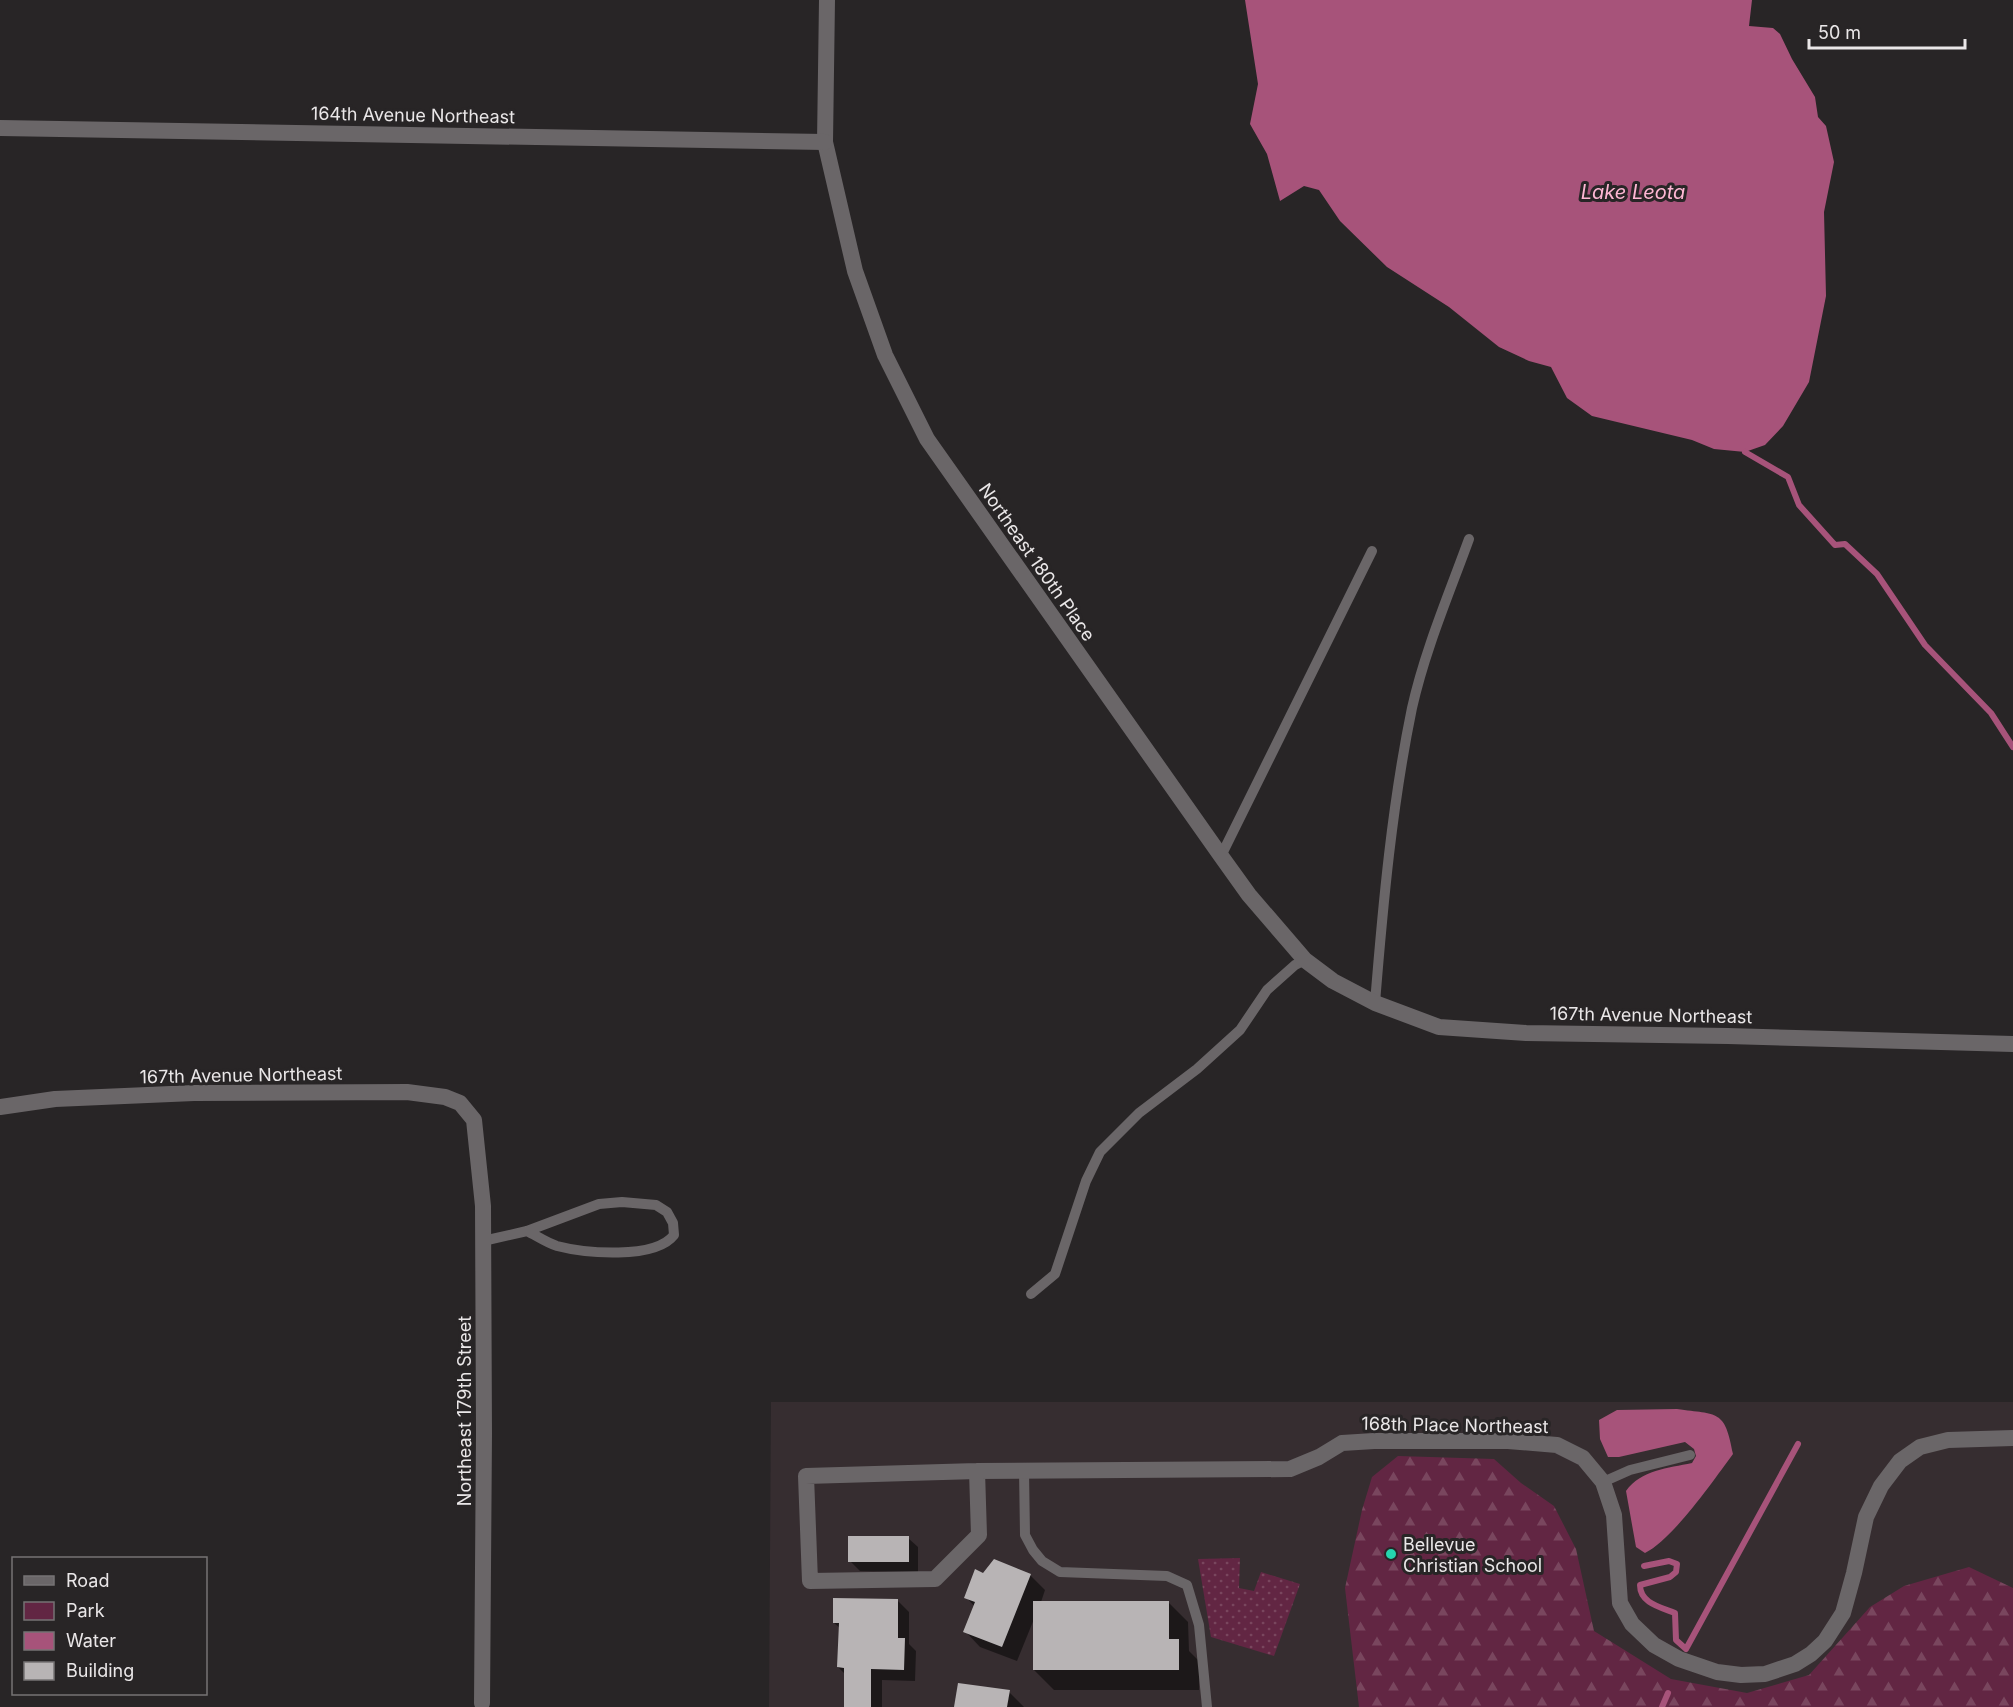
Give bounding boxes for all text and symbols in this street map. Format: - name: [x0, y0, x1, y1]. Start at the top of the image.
- scale bar: [1809, 12, 1965, 50]
- text: 50 m: [1818, 22, 1861, 43]
- street label: 164th Avenue Northeast: [311, 103, 515, 127]
- water label: Lake Leota: [1581, 180, 1685, 204]
- street label: Northeast 180th Place: [975, 479, 1099, 645]
- street label: 167th Avenue Northeast: [1549, 1003, 1753, 1027]
- street label: 167th Avenue Northeast: [139, 1063, 343, 1087]
- street label: Northeast 179th Street: [454, 1316, 475, 1506]
- street label: 168th Place Northeast: [1361, 1413, 1549, 1437]
- place label: Bellevue Christian School: [1403, 1534, 1542, 1576]
- marker: Bellevue Christian School: [1384, 1547, 1398, 1561]
- legend: [12, 1557, 207, 1695]
- text: Road: [66, 1570, 109, 1591]
- text: Park: [66, 1600, 105, 1621]
- text: Water: [66, 1630, 116, 1651]
- text: Building: [66, 1660, 134, 1681]

